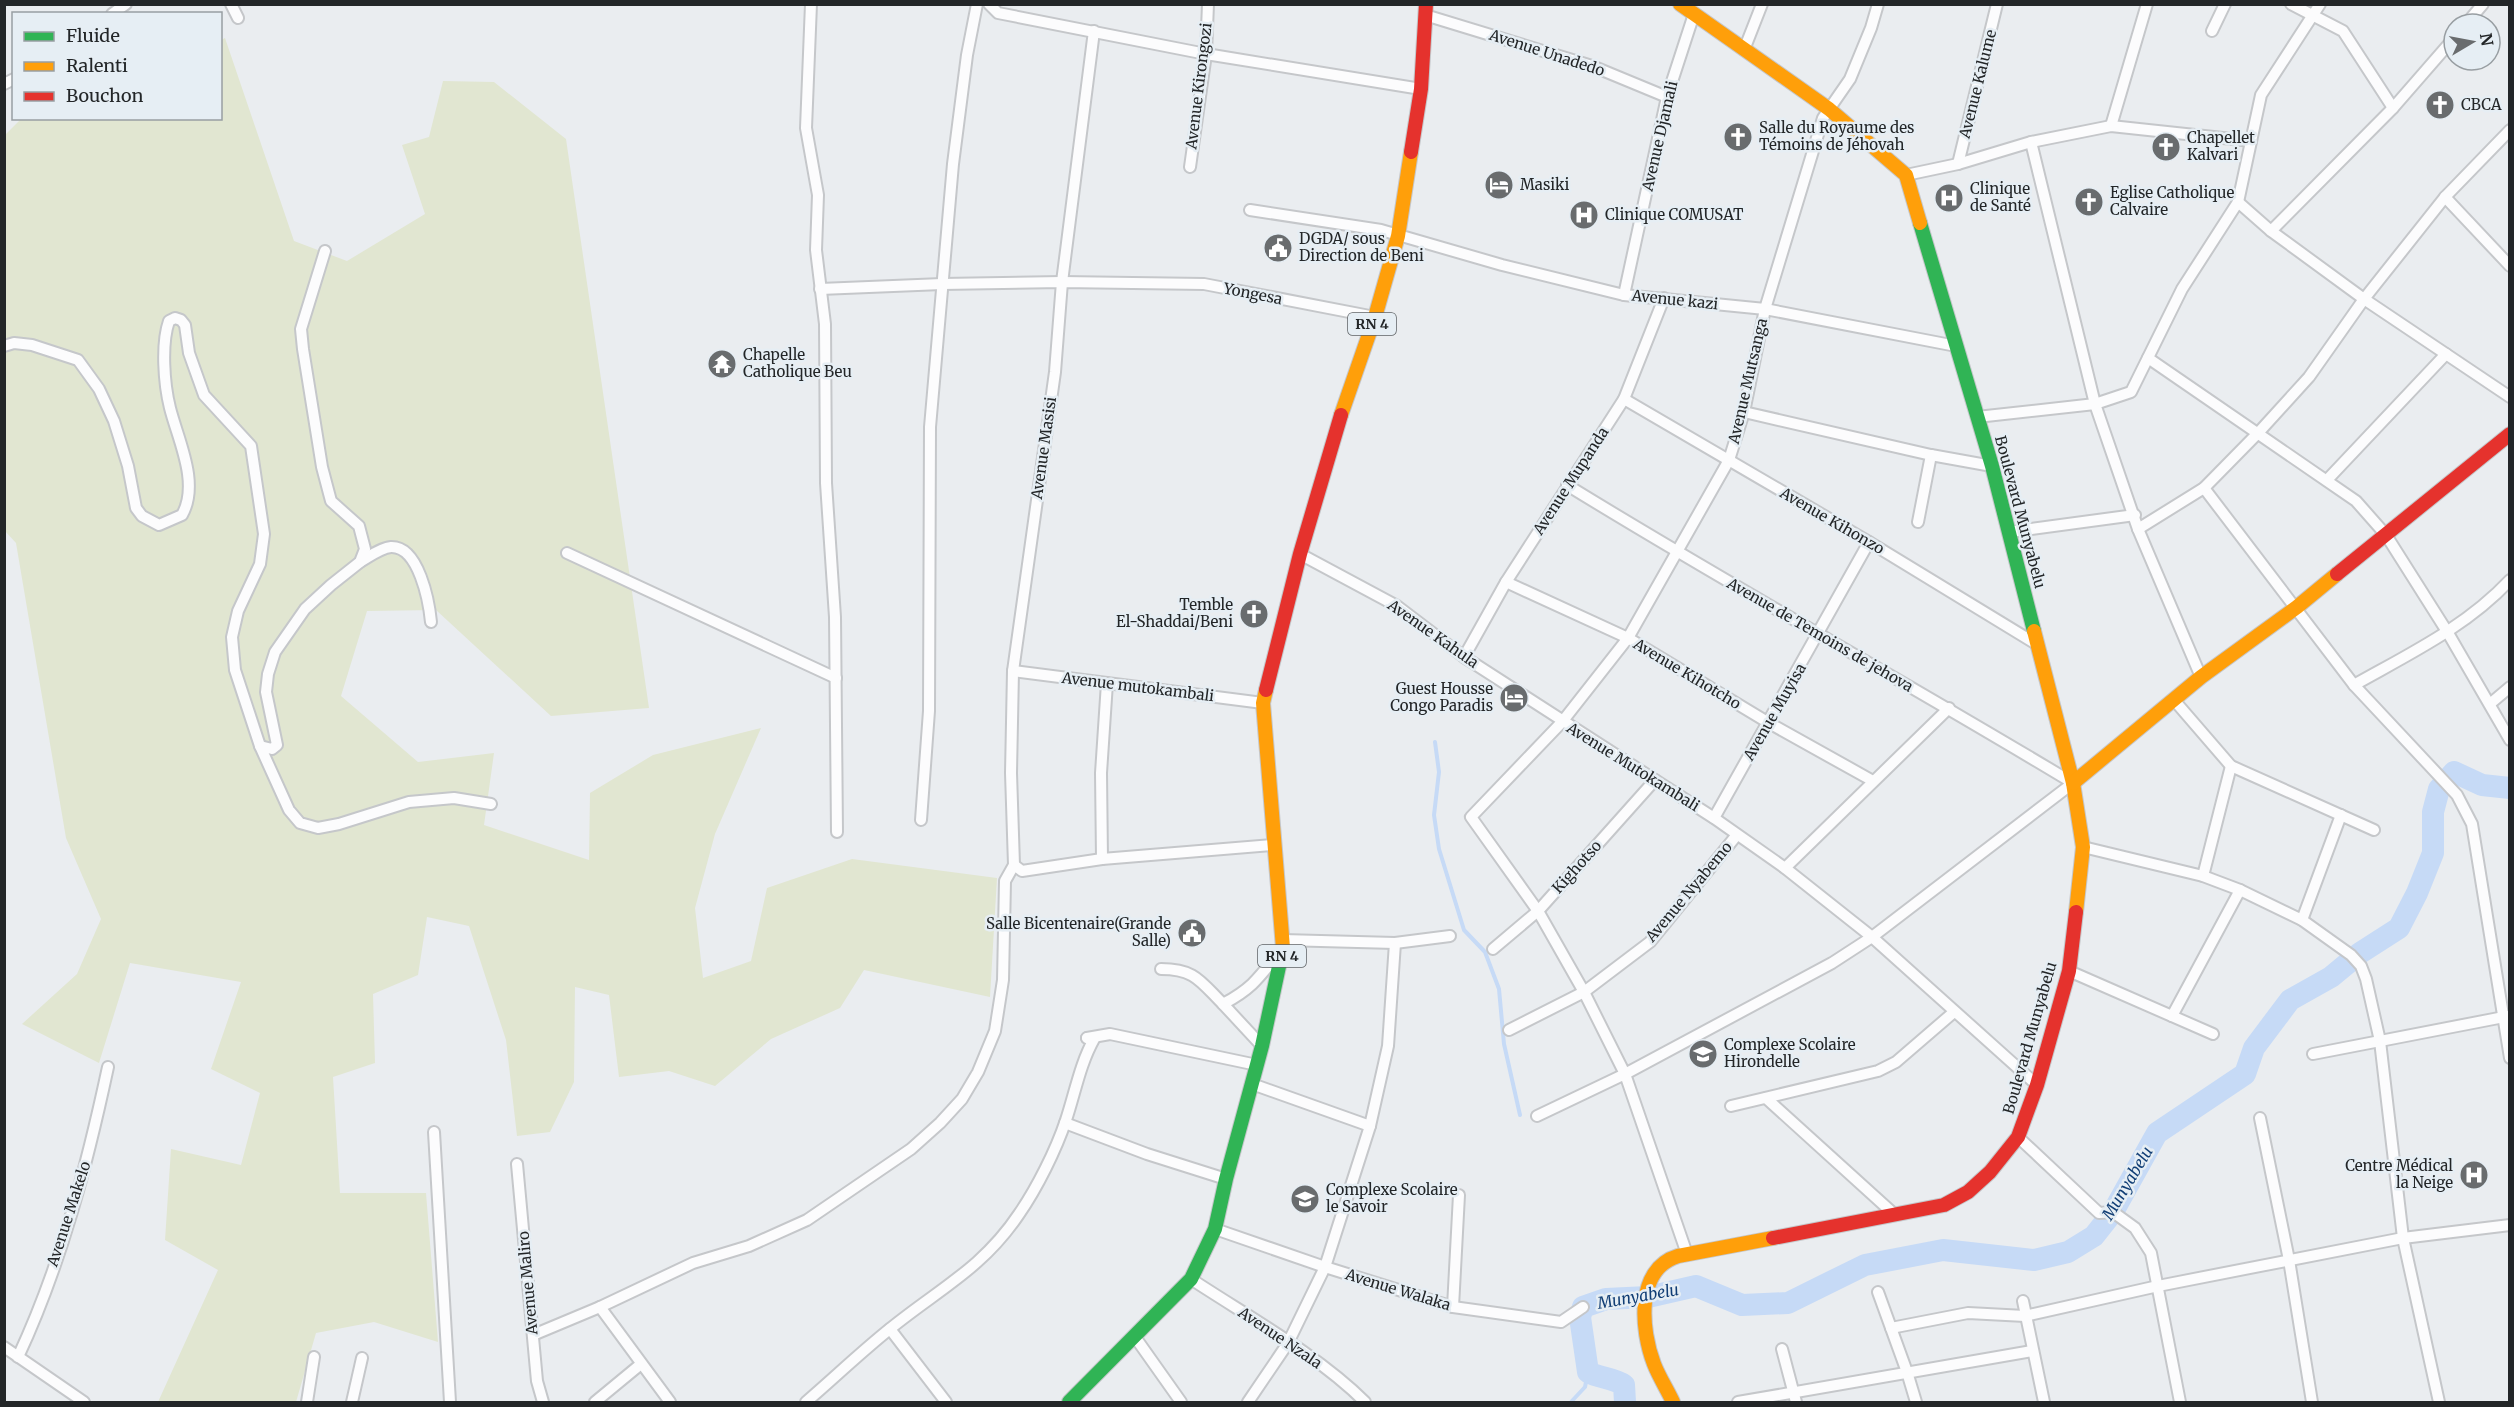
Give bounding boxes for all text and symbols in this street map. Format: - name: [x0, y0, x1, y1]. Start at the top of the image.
- legend: [12, 12, 222, 120]
- north arrow: [2442, 12, 2502, 72]
- street label: Avenue Kirongozi: [1181, 21, 1216, 151]
- text: Fluide: [66, 24, 120, 47]
- street label: Avenue Unadedo: [1486, 25, 1607, 80]
- street label: Avenue Kalume: [1955, 27, 2000, 141]
- text: N: [2476, 31, 2498, 48]
- text: Ralenti: [66, 54, 128, 77]
- street label: Avenue Djamali: [1637, 79, 1681, 194]
- text: Bouchon: [66, 84, 143, 107]
- church icon: CBCA: [2424, 89, 2456, 121]
- place label: CBCA: [2461, 95, 2502, 114]
- place label: Salle du Royaume des Témoins de Jéhovah: [1759, 118, 1914, 154]
- church icon: Salle du Royaume des Témoins de Jéhovah: [1722, 121, 1754, 153]
- place label: Chapellet Kalvari: [2187, 128, 2255, 164]
- church icon: Chapellet Kalvari: [2150, 131, 2182, 163]
- hotel icon: Masiki: [1483, 169, 1515, 201]
- place label: Masiki: [1520, 175, 1570, 194]
- place label: Clinique de Santé: [1970, 179, 2031, 215]
- hospital icon: Clinique de Santé: [1933, 182, 1965, 214]
- place label: Eglise Catholique Calvaire: [2110, 183, 2234, 219]
- church icon: Eglise Catholique Calvaire: [2073, 186, 2105, 218]
- hospital icon: Clinique COMUSAT: [1568, 199, 1600, 231]
- place label: Clinique COMUSAT: [1605, 205, 1744, 224]
- place label: DGDA/ sous Direction de Beni: [1299, 229, 1424, 265]
- public building icon: DGDA/ sous Direction de Beni: [1262, 232, 1294, 264]
- street label: Yongesa: [1221, 278, 1284, 309]
- street label: Avenue kazi: [1630, 285, 1719, 314]
- road number: RN 4: [1348, 313, 1396, 335]
- street label: Avenue Mutsanga: [1724, 316, 1771, 447]
- place label: Chapelle Catholique Beu: [743, 345, 852, 381]
- temple icon: Chapelle Catholique Beu: [706, 348, 738, 380]
- street label: Avenue Masisi: [1027, 395, 1060, 501]
- street label: Avenue Mupanda: [1528, 423, 1612, 539]
- street label: Boulevard Munyabelu: [1991, 433, 2050, 590]
- street label: Avenue Kihonzo: [1776, 483, 1888, 558]
- street label: Avenue de Temoins de jehova: [1723, 573, 1917, 696]
- place label: Temble El-Shaddai/Beni: [1116, 595, 1233, 631]
- street label: Avenue Kahula: [1383, 595, 1482, 672]
- church icon: Temble El-Shaddai/Beni: [1238, 598, 1270, 630]
- street label: Avenue Kihotcho: [1629, 634, 1745, 713]
- street label: Avenue Muyisa: [1739, 660, 1810, 765]
- street label: Avenue mutokambali: [1060, 668, 1215, 705]
- place label: Guest Housse Congo Paradis: [1390, 679, 1493, 715]
- hotel icon: Guest Housse Congo Paradis: [1498, 682, 1530, 714]
- street label: Avenue Mutokambali: [1562, 717, 1703, 815]
- street label: Kighotso: [1548, 836, 1606, 897]
- street label: Avenue Nyabemo: [1641, 838, 1736, 946]
- place label: Salle Bicentenaire(Grande Salle): [986, 914, 1171, 950]
- public building icon: Salle Bicentenaire(Grande Salle): [1176, 917, 1208, 949]
- road number: RN 4: [1258, 945, 1306, 967]
- street label: Boulevard Munyabelu: [1999, 960, 2060, 1116]
- place label: Complexe Scolaire Hirondelle: [1724, 1035, 1856, 1071]
- school or university icon: Complexe Scolaire Hirondelle: [1687, 1038, 1719, 1070]
- water label: Munyabelu: [2097, 1143, 2157, 1224]
- place label: Centre Médical la Neige: [2345, 1156, 2453, 1192]
- street label: Avenue Makelo: [42, 1159, 95, 1270]
- hospital icon: Centre Médical la Neige: [2458, 1159, 2490, 1191]
- place label: Complexe Scolaire le Savoir: [1326, 1180, 1458, 1216]
- school or university icon: Complexe Scolaire le Savoir: [1289, 1183, 1321, 1215]
- street label: Avenue Maliro: [513, 1230, 542, 1337]
- street label: Avenue Walaka: [1342, 1264, 1453, 1315]
- water label: Munyabelu: [1595, 1279, 1680, 1313]
- street label: Avenue Nzala: [1234, 1302, 1326, 1373]

